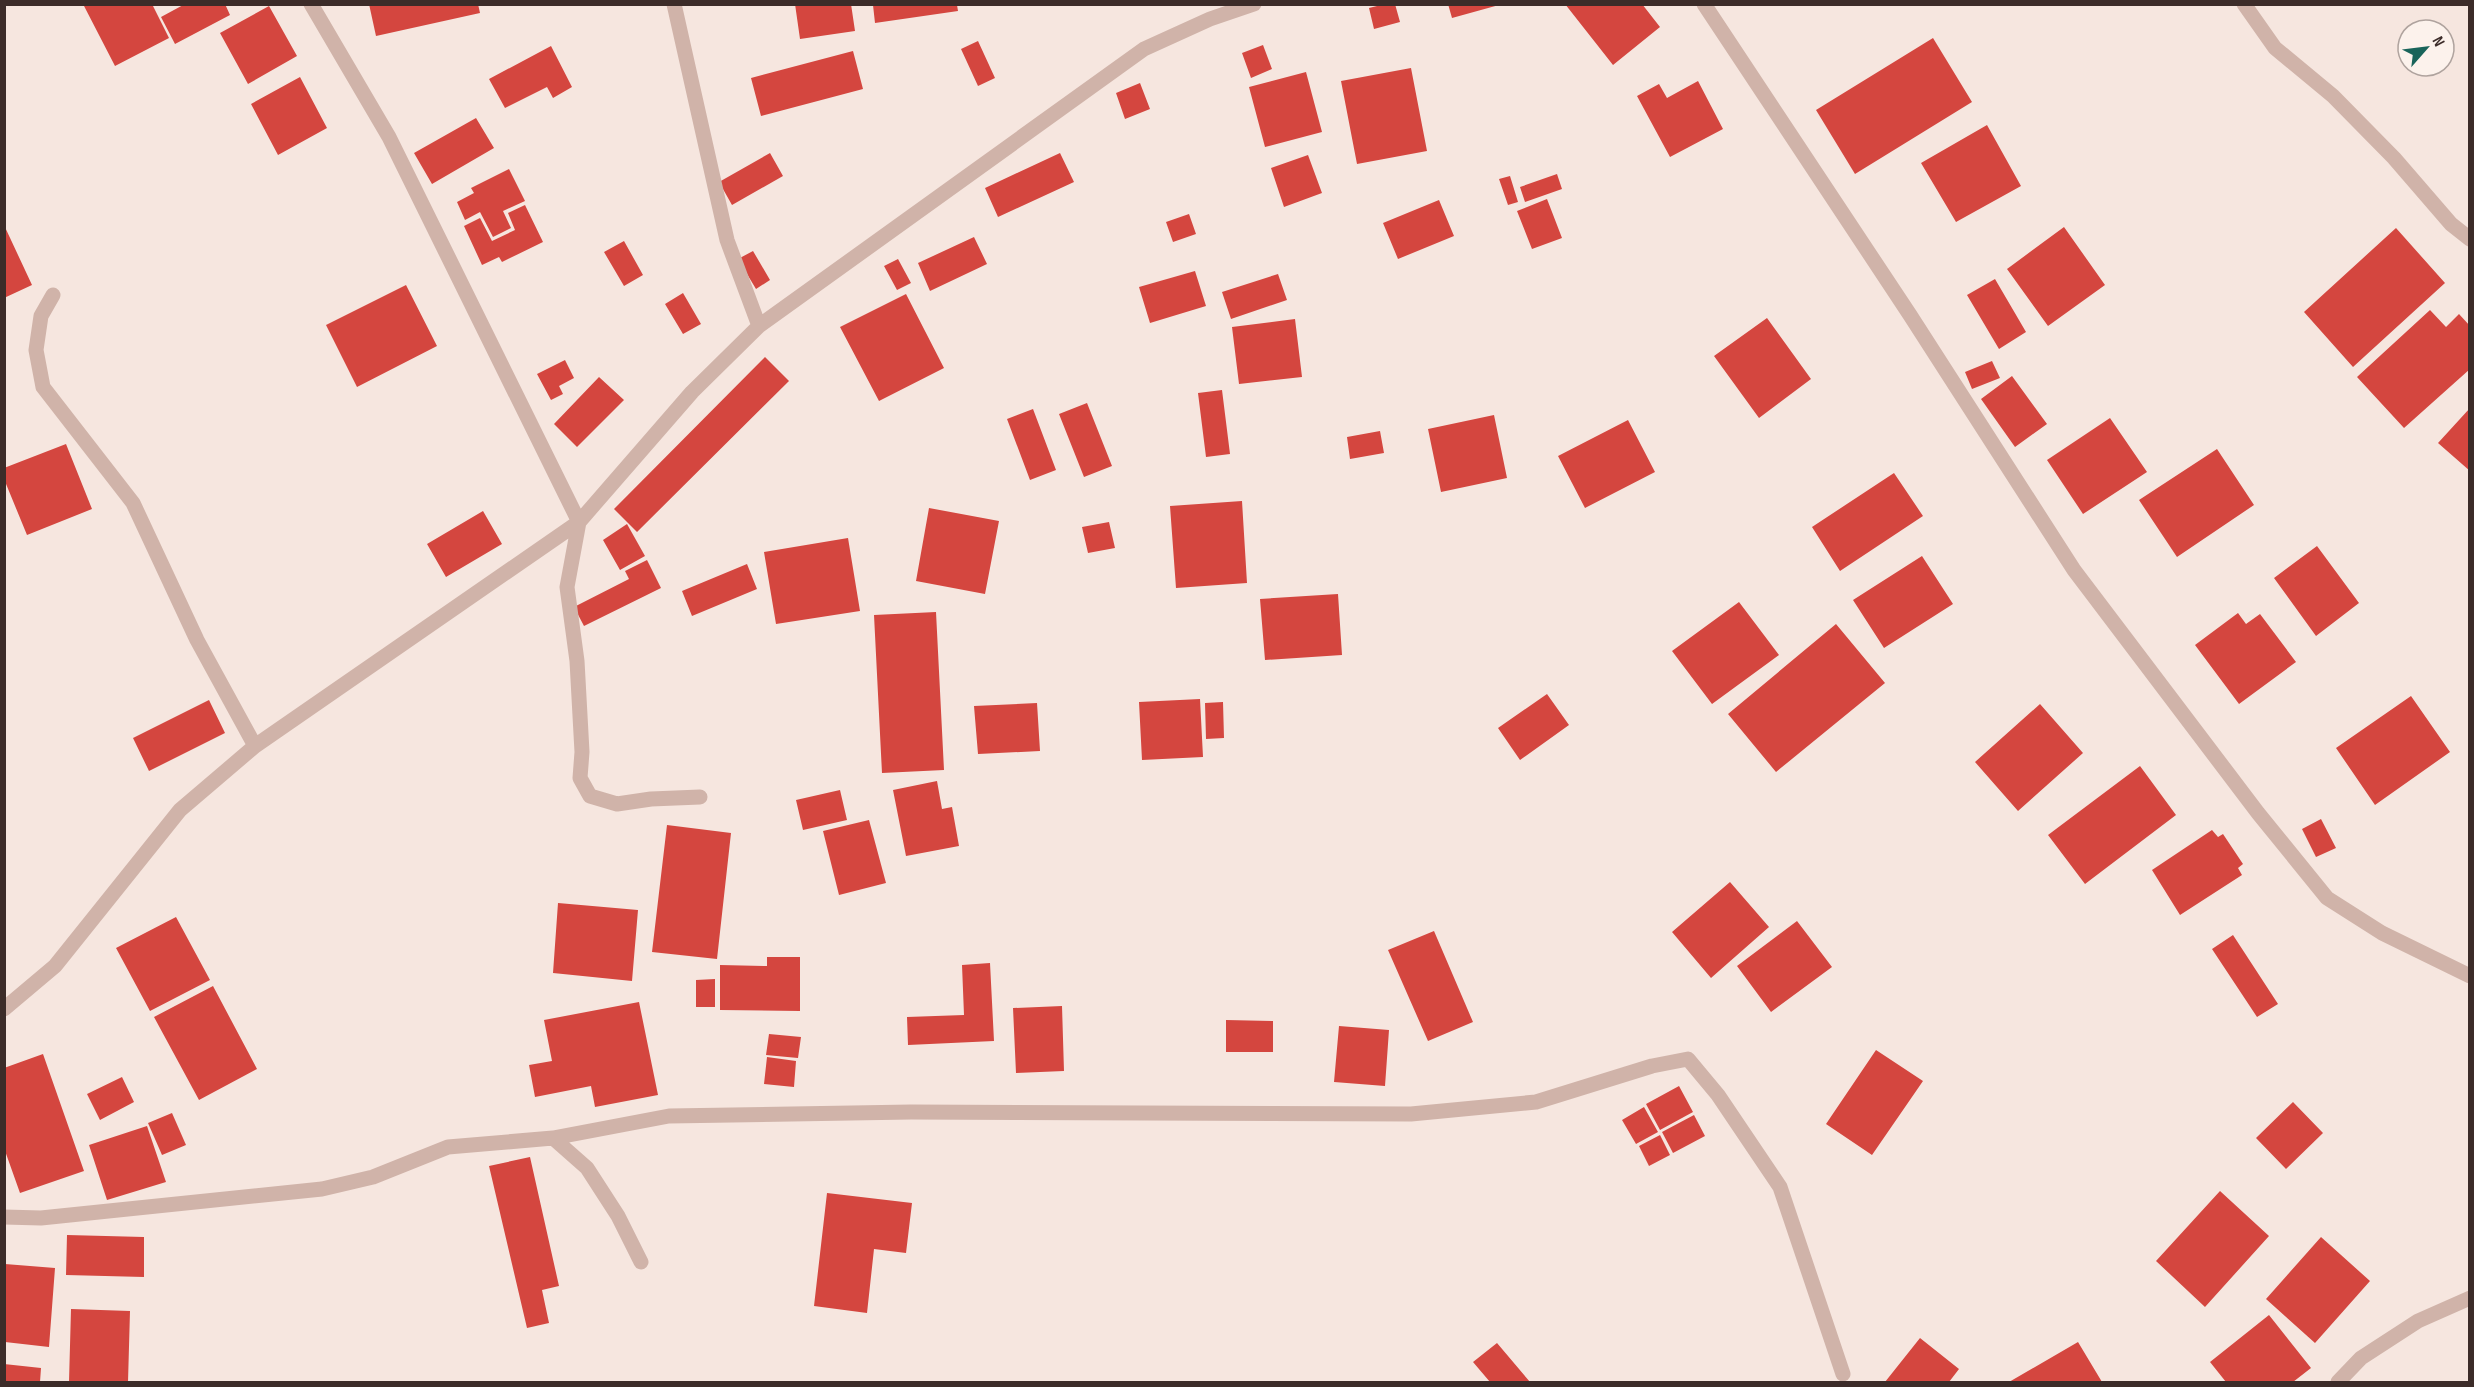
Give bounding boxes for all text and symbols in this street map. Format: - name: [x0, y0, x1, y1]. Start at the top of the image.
- north arrow: [2396, 18, 2456, 78]
- text: N: [2428, 33, 2448, 50]

